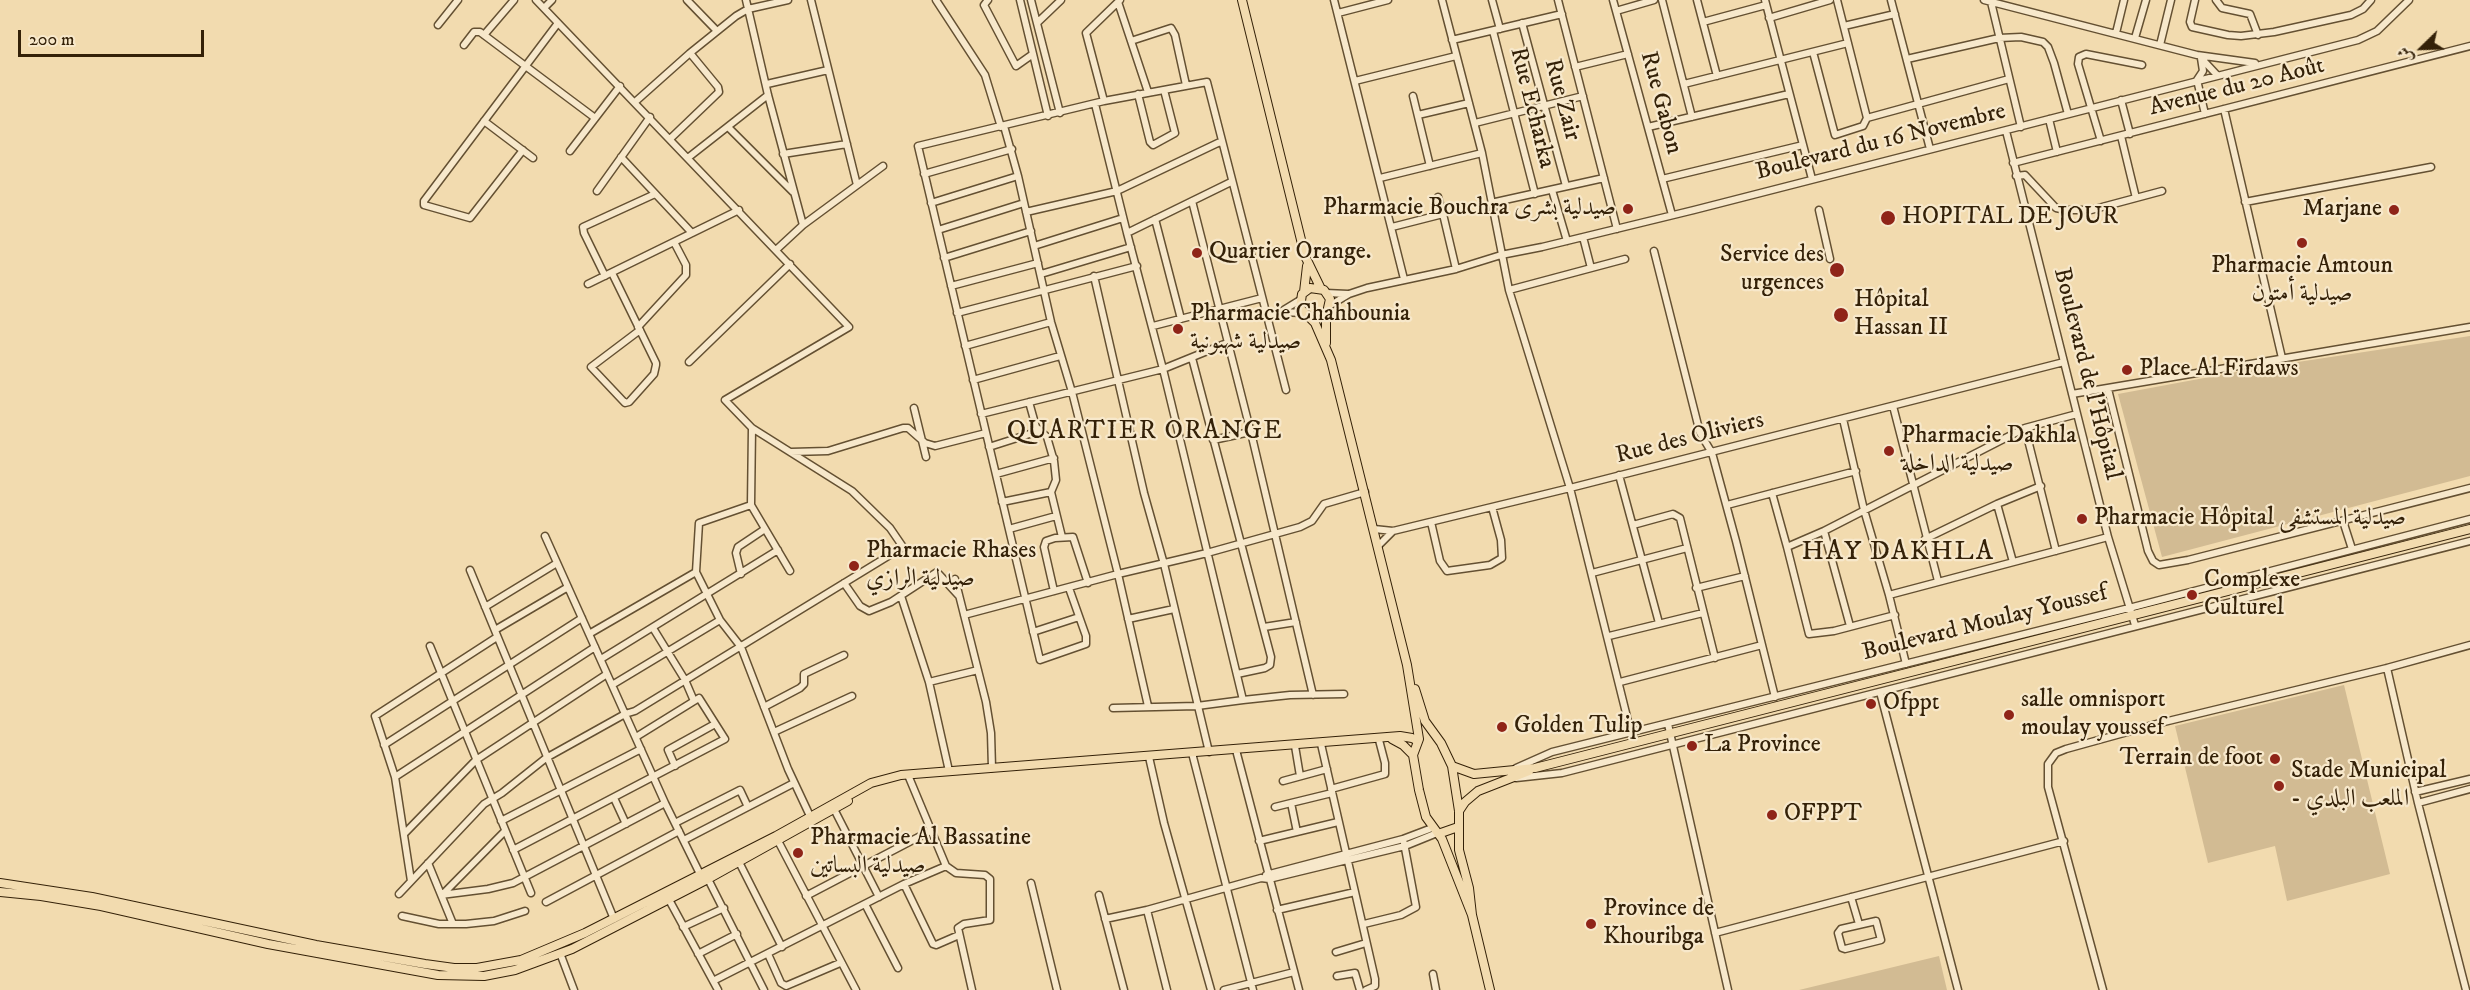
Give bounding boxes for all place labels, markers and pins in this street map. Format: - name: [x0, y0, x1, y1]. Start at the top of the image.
- place label: Pharmacie Bouchra صيدلية بشرى: [1323, 195, 1616, 223]
- place label: Marjane: [2303, 196, 2382, 224]
- marker: Pharmacie Bouchra صيدلية بشرى: [1621, 202, 1635, 216]
- marker: Marjane: [2387, 203, 2401, 217]
- place label: HOPITAL DE JOUR: [1902, 204, 2118, 232]
- marker: HOPITAL DE JOUR: [1879, 209, 1897, 227]
- marker: Pharmacie Amtoun صيدلية أمتون: [2295, 236, 2309, 250]
- place label: Quartier Orange.: [1209, 239, 1371, 267]
- place label: Service des urgences: [1720, 242, 1824, 298]
- marker: Quartier Orange.: [1190, 246, 1204, 260]
- place label: Pharmacie Amtoun صيدلية أمتون: [2211, 253, 2393, 309]
- marker: Service des urgences: [1828, 261, 1846, 279]
- place label: Hôpital Hassan II: [1854, 287, 1948, 343]
- place label: Pharmacie Chahbounia صيدلية شهبونية: [1190, 301, 1410, 357]
- marker: Hôpital Hassan II: [1832, 306, 1850, 324]
- marker: Pharmacie Chahbounia صيدلية شهبونية: [1171, 322, 1185, 336]
- place label: Place Al Firdaws: [2139, 356, 2298, 384]
- marker: Place Al Firdaws: [2120, 363, 2134, 377]
- place label: Pharmacie Dakhla صيدلية الداخلة: [1901, 423, 2076, 479]
- marker: Pharmacie Dakhla صيدلية الداخلة: [1882, 444, 1896, 458]
- place label: Pharmacie Hôpital صيدلية المستشفى: [2094, 505, 2406, 533]
- marker: Pharmacie Hôpital صيدلية المستشفى: [2075, 512, 2089, 526]
- place label: Pharmacie Rhases صيدلية الرازي: [866, 538, 1036, 594]
- marker: Pharmacie Rhases صيدلية الرازي: [847, 559, 861, 573]
- place label: Complexe Culturel: [2204, 567, 2300, 623]
- marker: Complexe Culturel: [2185, 588, 2199, 602]
- place label: salle omnisport moulay youssef: [2021, 687, 2165, 743]
- place label: Ofppt: [1883, 690, 1939, 718]
- marker: Ofppt: [1864, 697, 1878, 711]
- marker: salle omnisport moulay youssef: [2002, 708, 2016, 722]
- place label: Golden Tulip: [1514, 713, 1643, 741]
- marker: Golden Tulip: [1495, 720, 1509, 734]
- place label: La Province: [1704, 732, 1821, 760]
- marker: La Province: [1685, 739, 1699, 753]
- place label: Terrain de foot: [2120, 745, 2263, 773]
- marker: Terrain de foot: [2268, 752, 2282, 766]
- place label: Stade Municipal - الملعب البلدي: [2291, 758, 2446, 814]
- marker: Stade Municipal - الملعب البلدي: [2272, 779, 2286, 793]
- place label: OFPPT: [1784, 801, 1862, 829]
- marker: OFPPT: [1765, 808, 1779, 822]
- place label: Pharmacie Al Bassatine صيدلية البساتين: [810, 825, 1031, 881]
- marker: Pharmacie Al Bassatine صيدلية البساتين: [791, 846, 805, 860]
- place label: Province de Khouribga: [1603, 896, 1714, 952]
- marker: Province de Khouribga: [1584, 917, 1598, 931]

